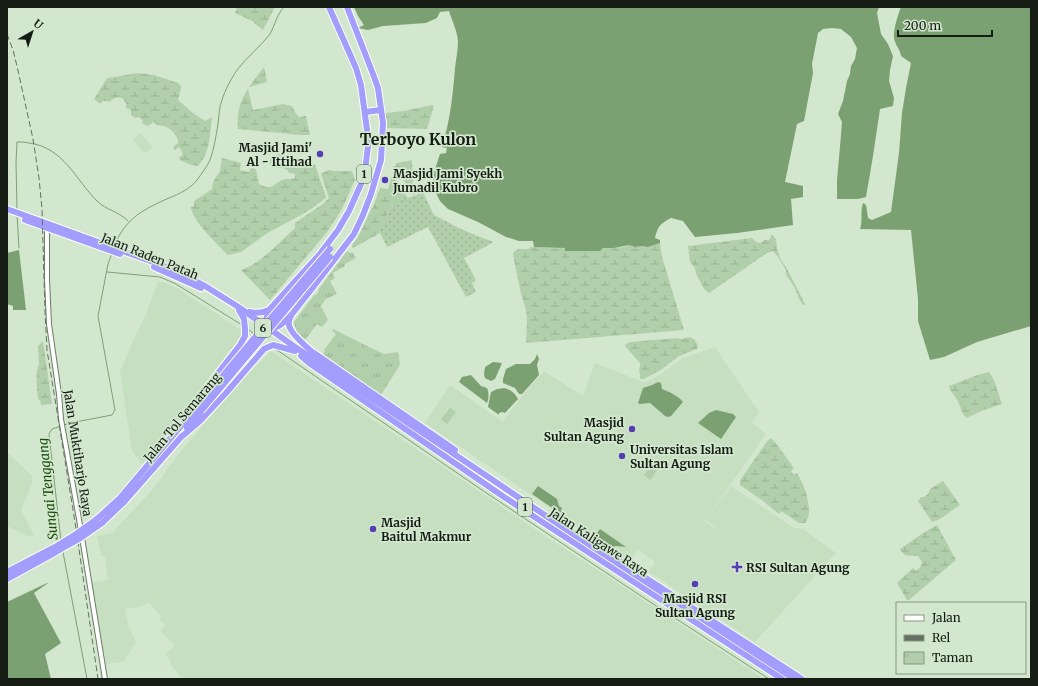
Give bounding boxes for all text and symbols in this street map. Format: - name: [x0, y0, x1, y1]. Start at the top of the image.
- north arrow: [12, 12, 52, 52]
- scale bar: [898, 12, 992, 38]
- text: U: [31, 16, 47, 33]
- text: 200 m: [904, 18, 941, 33]
- district label: Terboyo Kulon: [360, 129, 476, 149]
- place label: Masjid Jami' Al - Ittihad: [238, 140, 313, 169]
- marker: Masjid Jami' Al - Ittihad: [315, 149, 325, 159]
- road number: 1: [357, 165, 371, 183]
- place label: Masjid Jami Syekh Jumadil Kubro: [392, 166, 502, 195]
- marker: Masjid Jami Syekh Jumadil Kubro: [380, 175, 390, 185]
- street label: Jalan Raden Patah: [98, 229, 201, 282]
- road number: 6: [255, 319, 271, 337]
- street label: Jalan Tol Semarang: [140, 369, 224, 465]
- street label: Jalan Muktiharjo Raya: [60, 388, 96, 518]
- place label: Masjid Sultan Agung: [544, 415, 625, 444]
- marker: Masjid Sultan Agung: [627, 424, 637, 434]
- water label: Sungai Tenggang: [34, 437, 62, 541]
- place label: Universitas Islam Sultan Agung: [630, 442, 733, 471]
- marker: Universitas Islam Sultan Agung: [617, 451, 627, 461]
- road number: 1: [518, 498, 532, 516]
- street label: Jalan Kaligawe Raya: [546, 504, 652, 580]
- place label: Masjid Baitul Makmur: [381, 515, 472, 544]
- marker: Masjid Baitul Makmur: [368, 524, 378, 534]
- place label: RSI Sultan Agung: [746, 560, 850, 575]
- marker: RSI Sultan Agung: [731, 561, 743, 573]
- marker: Masjid RSI Sultan Agung: [690, 579, 700, 589]
- place label: Masjid RSI Sultan Agung: [655, 591, 736, 620]
- legend: [896, 602, 1026, 674]
- text: Jalan: [931, 610, 961, 625]
- text: Rel: [932, 630, 951, 645]
- text: Taman: [932, 650, 973, 665]

